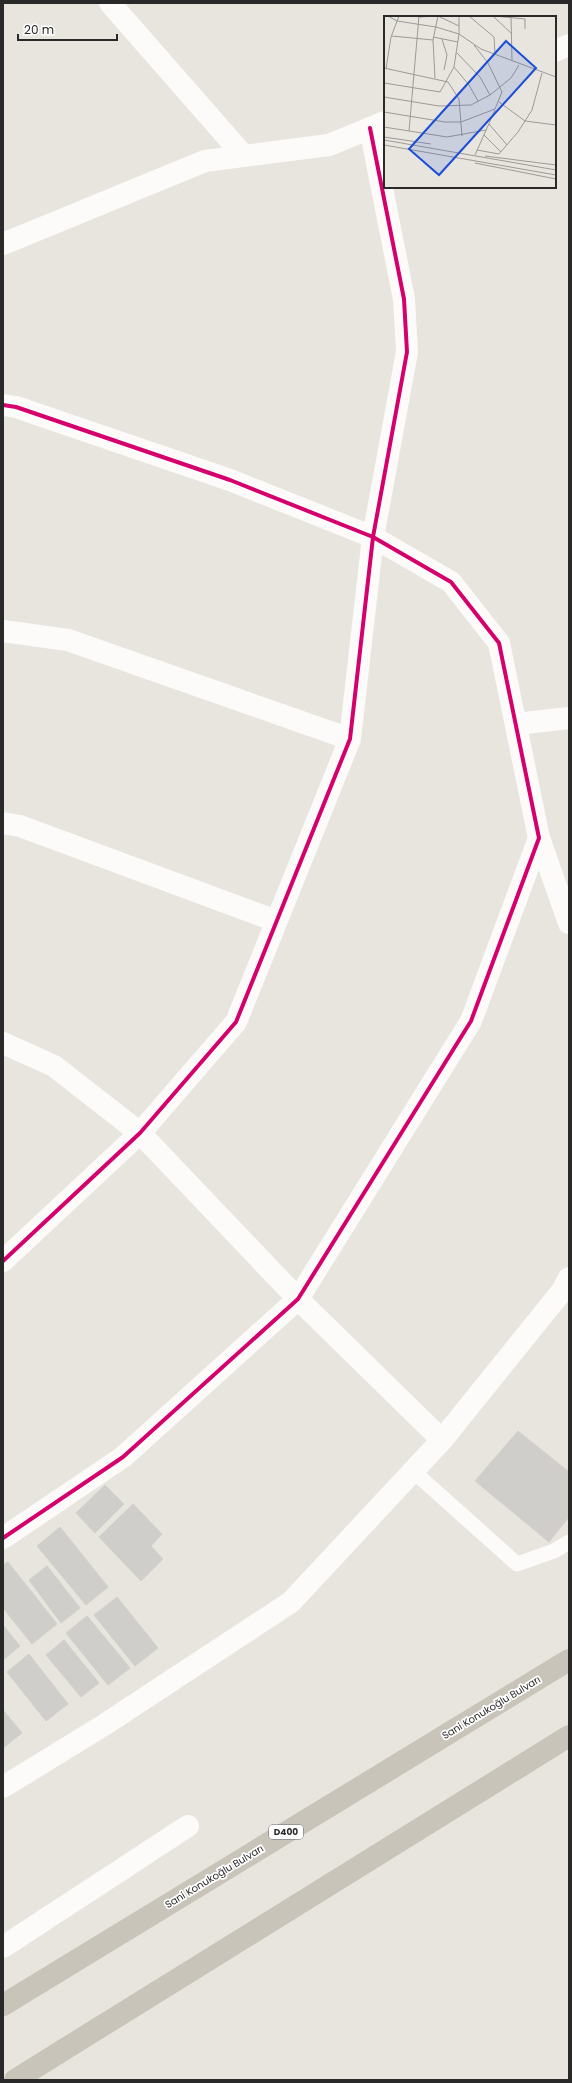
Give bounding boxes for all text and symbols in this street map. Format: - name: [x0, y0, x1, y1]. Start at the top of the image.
- scale bar: [18, 16, 117, 42]
- inset map: [384, 16, 556, 188]
- text: 20 m: [24, 21, 54, 38]
- street label: Sani Konukoğlu Bulvarı: [439, 1672, 543, 1743]
- road number: D400: [269, 1825, 303, 1839]
- street label: Sani Konukoğlu Bulvarı: [162, 1841, 266, 1912]

